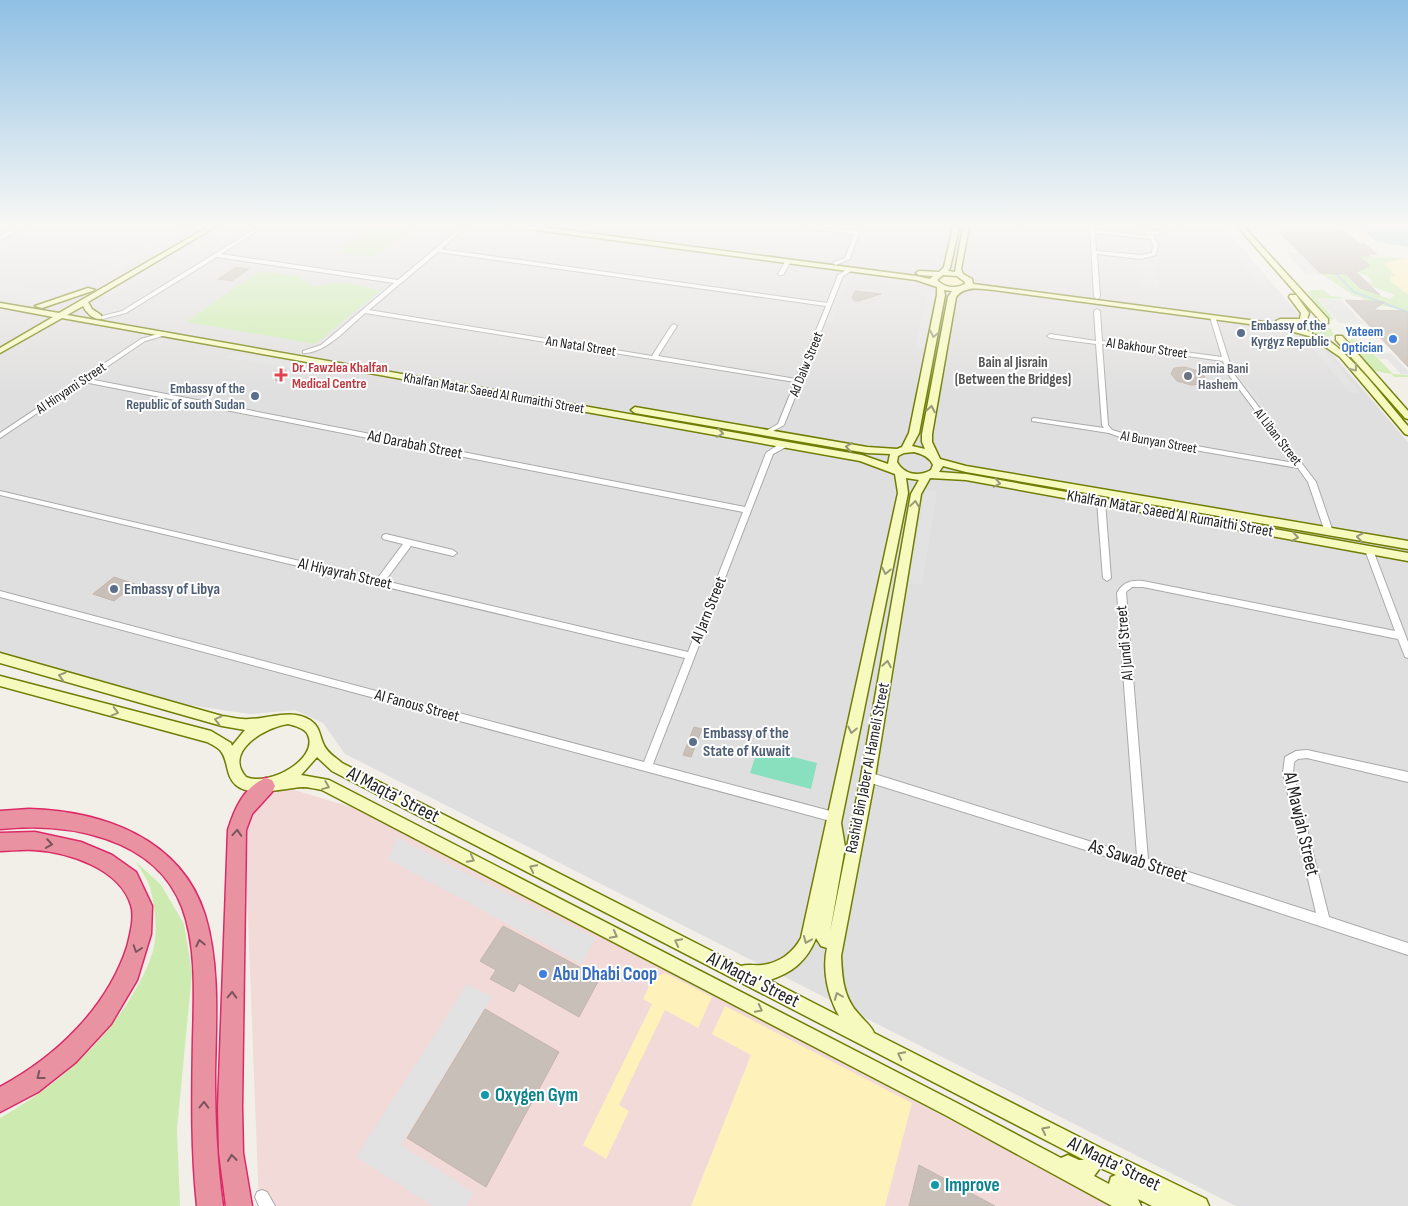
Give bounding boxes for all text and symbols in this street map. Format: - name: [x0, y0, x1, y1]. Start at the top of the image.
- place label: Embassy of the Kyrgyz Republic: [1251, 317, 1329, 350]
- place label: Yateem Optician: [1341, 323, 1383, 356]
- marker: Embassy of the Kyrgyz Republic: [1235, 327, 1247, 339]
- street label: Ad Dalw Street: [785, 329, 827, 400]
- one-way arrow: [929, 329, 939, 338]
- street label: An Natal Street: [544, 332, 617, 360]
- marker: Yateem Optician: [1387, 333, 1399, 345]
- street label: Al Bakhour Street: [1104, 334, 1189, 362]
- district label: Bain al Jisrain (Between the Bridges): [955, 353, 1071, 389]
- street label: Al Hinyami Street: [32, 358, 109, 418]
- place label: Dr. Fawzlea Khalfan Medical Centre: [292, 359, 388, 392]
- place label: Jamia Bani Hashem: [1197, 360, 1249, 393]
- one-way arrow: [1348, 363, 1357, 372]
- marker: Dr. Fawzlea Khalfan Medical Centre: [274, 368, 288, 382]
- street label: Khalfan Matar Saeed Al Rumaithi Street: [402, 369, 586, 417]
- marker: Jamia Bani Hashem: [1182, 370, 1194, 382]
- place label: Embassy of the Republic of south Sudan: [126, 380, 245, 413]
- marker: Embassy of the Republic of south Sudan: [249, 390, 261, 402]
- street label: Al Liban Street: [1250, 404, 1306, 469]
- one-way arrow: [926, 405, 936, 414]
- street label: Ad Darabah Street: [365, 426, 464, 464]
- one-way arrow: [716, 427, 724, 437]
- street label: Al Bunyan Street: [1118, 427, 1199, 457]
- one-way arrow: [845, 443, 854, 453]
- one-way arrow: [992, 477, 1001, 488]
- street label: Khalfan Matar Saeed Al Rumaithi Street: [1065, 486, 1275, 542]
- one-way arrow: [909, 500, 920, 508]
- one-way arrow: [1290, 531, 1299, 541]
- one-way arrow: [1356, 533, 1364, 543]
- street label: Al Hiyayrah Street: [295, 554, 394, 594]
- one-way arrow: [881, 567, 892, 576]
- street label: Al Jarn Street: [687, 574, 731, 647]
- place label: Embassy of Libya: [124, 580, 220, 599]
- marker: Embassy of Libya: [108, 583, 120, 595]
- street label: Al Jundi Street: [1112, 605, 1138, 682]
- one-way arrow: [882, 660, 892, 669]
- one-way arrow: [58, 671, 67, 681]
- street label: Rashid Bin Jaber Al Hameli Street: [842, 681, 894, 855]
- street label: Al Fanous Street: [372, 685, 461, 726]
- one-way arrow: [110, 706, 118, 716]
- one-way arrow: [215, 716, 223, 726]
- place label: Embassy of the State of Kuwait: [703, 724, 790, 761]
- one-way arrow: [848, 726, 858, 735]
- marker: Embassy of the State of Kuwait: [687, 736, 699, 748]
- street label: Al Maqta' Street: [342, 761, 443, 828]
- street label: Al Mawjah Street: [1278, 769, 1324, 878]
- one-way arrow: [321, 779, 330, 790]
- one-way arrow: [232, 829, 243, 837]
- street label: As Sawab Street: [1085, 834, 1190, 888]
- one-way arrow: [44, 838, 53, 848]
- one-way arrow: [465, 853, 474, 863]
- one-way arrow: [530, 864, 539, 874]
- one-way arrow: [609, 929, 618, 939]
- one-way arrow: [802, 935, 813, 944]
- one-way arrow: [195, 938, 206, 947]
- one-way arrow: [674, 938, 683, 948]
- one-way arrow: [132, 944, 142, 952]
- street label: Al Maqta' Street: [702, 946, 803, 1013]
- place label: Abu Dhabi Coop: [552, 963, 657, 986]
- marker: Abu Dhabi Coop: [537, 968, 549, 980]
- one-way arrow: [227, 991, 238, 999]
- one-way arrow: [834, 992, 844, 1001]
- one-way arrow: [754, 1003, 763, 1013]
- one-way arrow: [897, 1051, 906, 1061]
- one-way arrow: [37, 1070, 46, 1079]
- place label: Oxygen Gym: [495, 1084, 578, 1107]
- marker: Oxygen Gym: [479, 1089, 491, 1101]
- one-way arrow: [199, 1101, 209, 1108]
- one-way arrow: [1041, 1126, 1050, 1136]
- street label: Al Maqta' Street: [1063, 1131, 1164, 1196]
- one-way arrow: [227, 1153, 238, 1161]
- place label: Improve: [945, 1174, 1000, 1197]
- marker: Improve: [929, 1179, 941, 1191]

